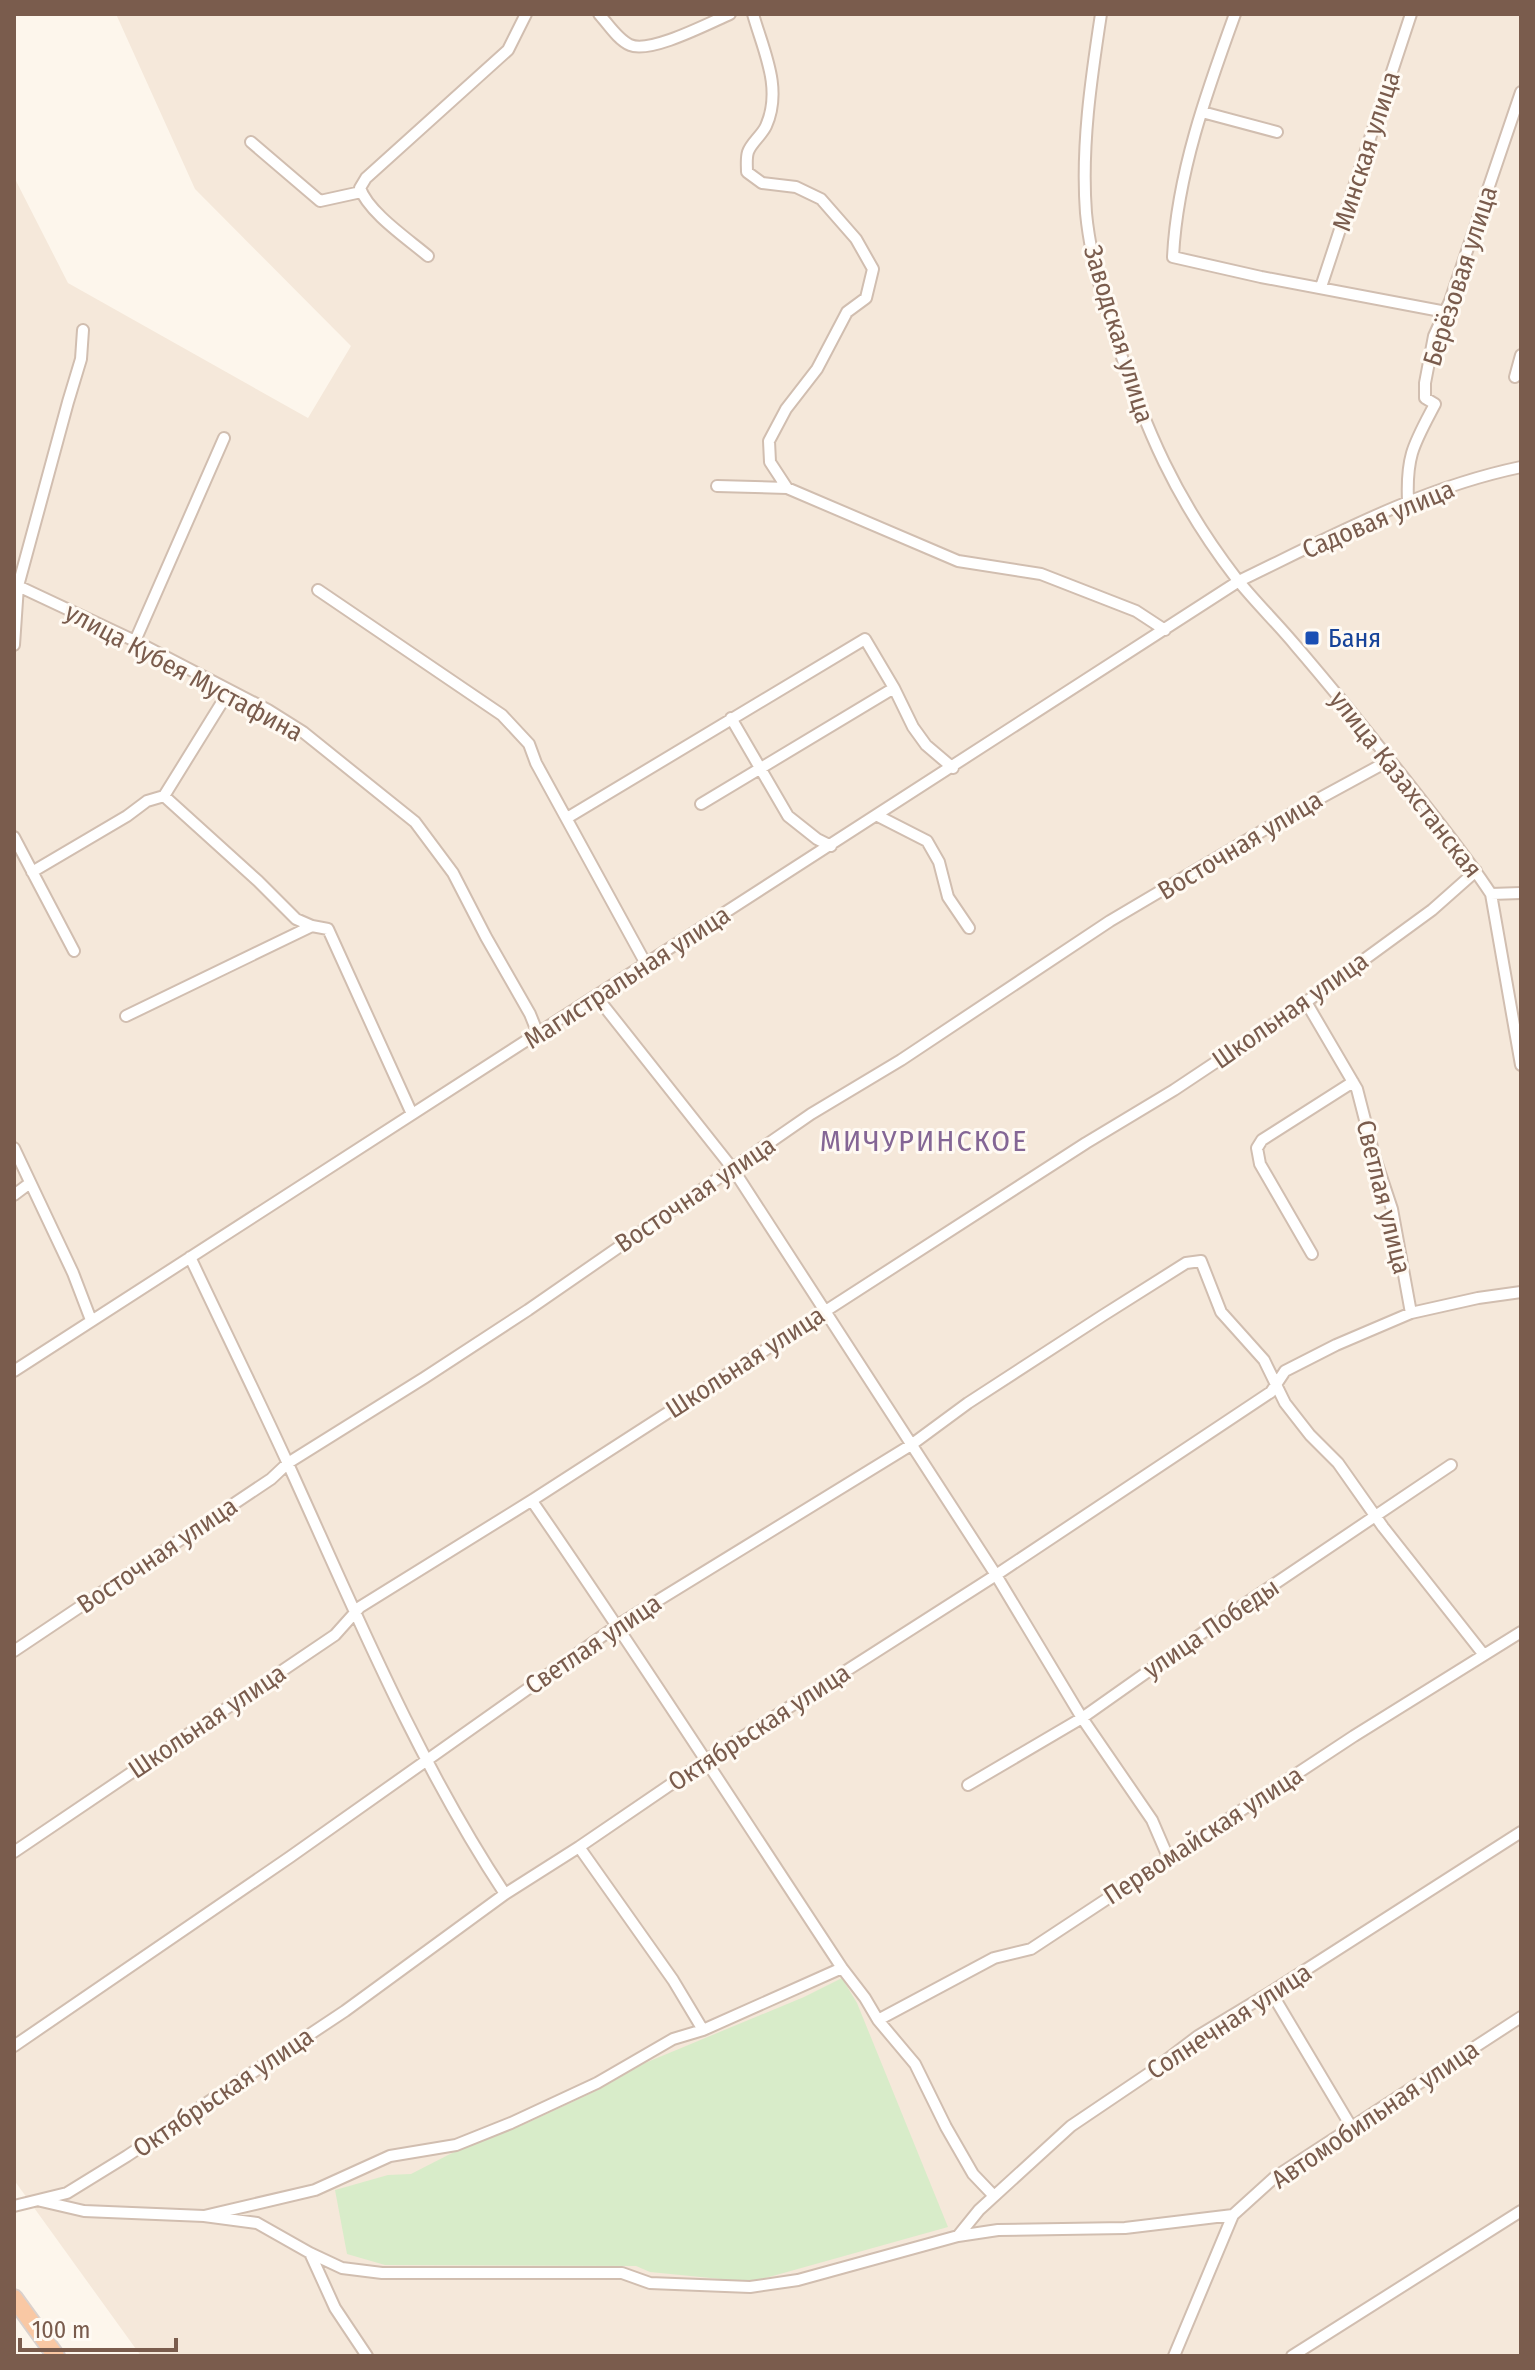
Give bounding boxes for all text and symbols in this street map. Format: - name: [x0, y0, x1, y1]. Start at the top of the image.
- street label: Минская улица: [1326, 67, 1407, 235]
- street label: Берёзовая улица: [1417, 182, 1504, 370]
- street label: Заводская улица: [1077, 241, 1160, 427]
- street label: Садовая улица: [1298, 474, 1459, 565]
- street label: улица Кубея Мустафина: [60, 597, 308, 748]
- place label: Баня: [1328, 623, 1381, 654]
- marker: Баня: [1303, 629, 1321, 647]
- street label: улица Казахстанская: [1323, 685, 1488, 884]
- street label: Восточная улица: [1152, 784, 1328, 907]
- street label: Магистральная улица: [518, 899, 736, 1056]
- street label: Школьная улица: [1206, 945, 1374, 1076]
- street label: Светлая улица: [1349, 1117, 1418, 1277]
- district label: МИЧУРИНСКОЕ: [820, 1123, 1028, 1159]
- street label: Восточная улица: [609, 1130, 781, 1259]
- street label: Школьная улица: [660, 1300, 830, 1425]
- street label: Восточная улица: [71, 1491, 243, 1620]
- street label: улица Победы: [1138, 1572, 1285, 1685]
- street label: Светлая улица: [519, 1587, 667, 1701]
- street label: Школьная улица: [123, 1657, 292, 1785]
- street label: Октябрьская улица: [663, 1657, 856, 1798]
- street label: Первомайская улица: [1098, 1759, 1309, 1911]
- street label: Солнечная улица: [1141, 1957, 1317, 2086]
- street label: Октябрьская улица: [127, 2021, 319, 2164]
- street label: Автомобильная улица: [1266, 2034, 1485, 2195]
- scale bar: [20, 2302, 176, 2352]
- text: 100 m: [32, 2316, 90, 2344]

